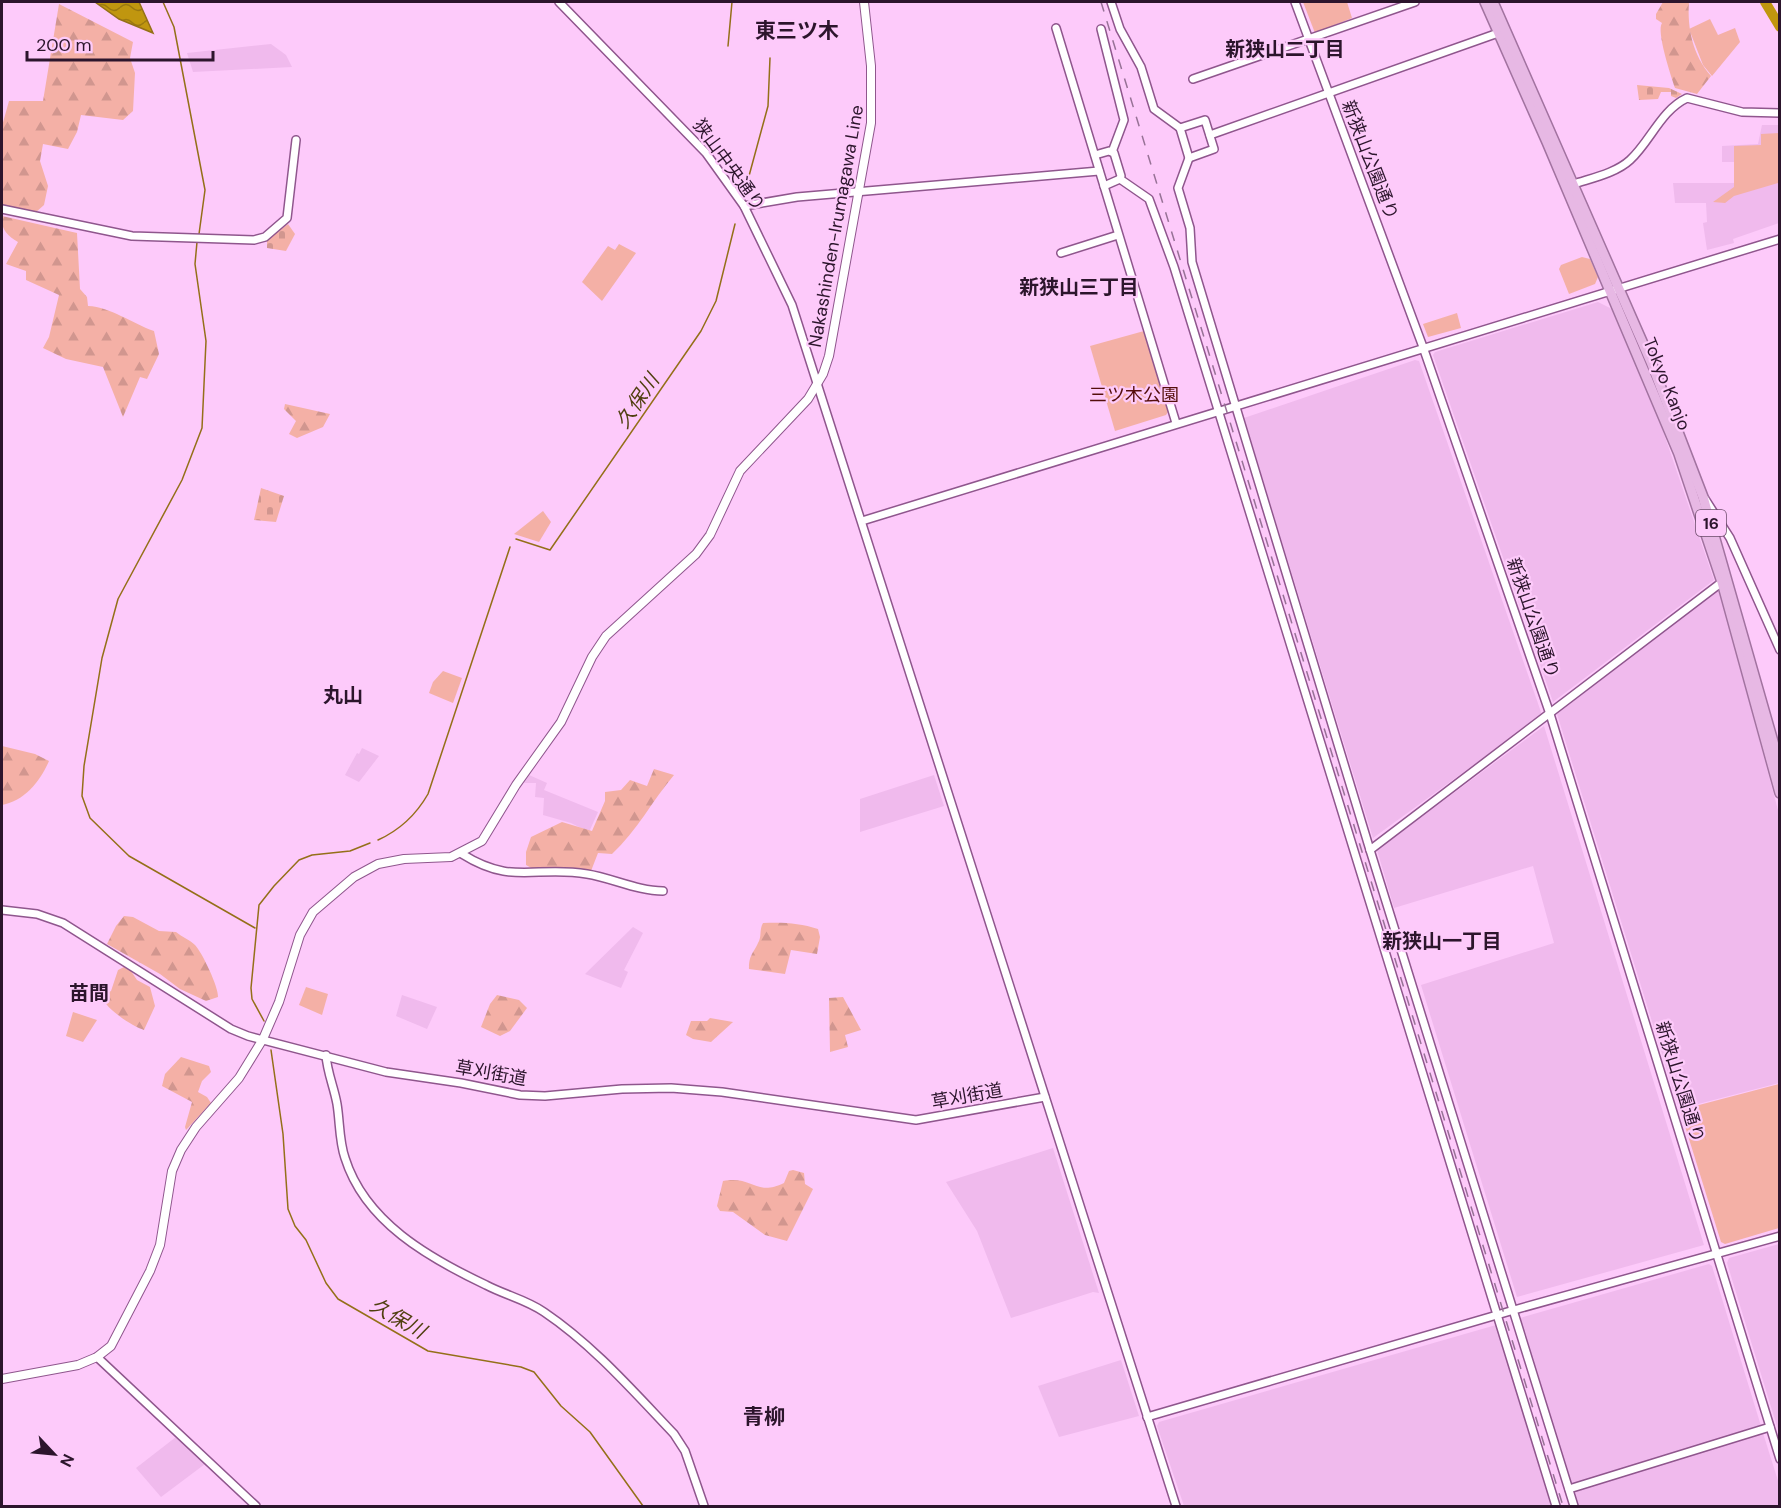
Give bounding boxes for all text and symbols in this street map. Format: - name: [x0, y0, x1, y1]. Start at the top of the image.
- district label: 東三ツ木: [755, 17, 839, 45]
- scale bar: [27, 24, 213, 62]
- text: 200 m: [36, 33, 92, 57]
- district label: 新狭山二丁目: [1225, 36, 1345, 62]
- street label: 新狭山公園通り: [1336, 97, 1404, 223]
- street label: Nakashinden-Irumagawa Line: [803, 103, 869, 349]
- street label: 狭山中央通り: [688, 114, 770, 216]
- district label: 新狭山三丁目: [1019, 274, 1139, 300]
- street label: Tokyo Kanjo: [1637, 334, 1697, 434]
- water label: 久保川: [609, 367, 666, 433]
- park label: 三ツ木公園: [1089, 383, 1179, 407]
- road number: 16: [1696, 510, 1726, 536]
- street label: 新狭山公園通り: [1501, 555, 1565, 681]
- district label: 丸山: [323, 682, 363, 708]
- district label: 新狭山一丁目: [1382, 928, 1502, 954]
- district label: 苗間: [69, 980, 109, 1006]
- street label: 新狭山公園通り: [1650, 1018, 1710, 1146]
- street label: 草刈街道: [453, 1055, 529, 1091]
- street label: 草刈街道: [929, 1078, 1005, 1114]
- water label: 久保川: [366, 1292, 432, 1345]
- district label: 青柳: [743, 1403, 785, 1431]
- north arrow: [24, 1424, 84, 1484]
- text: N: [55, 1451, 79, 1470]

